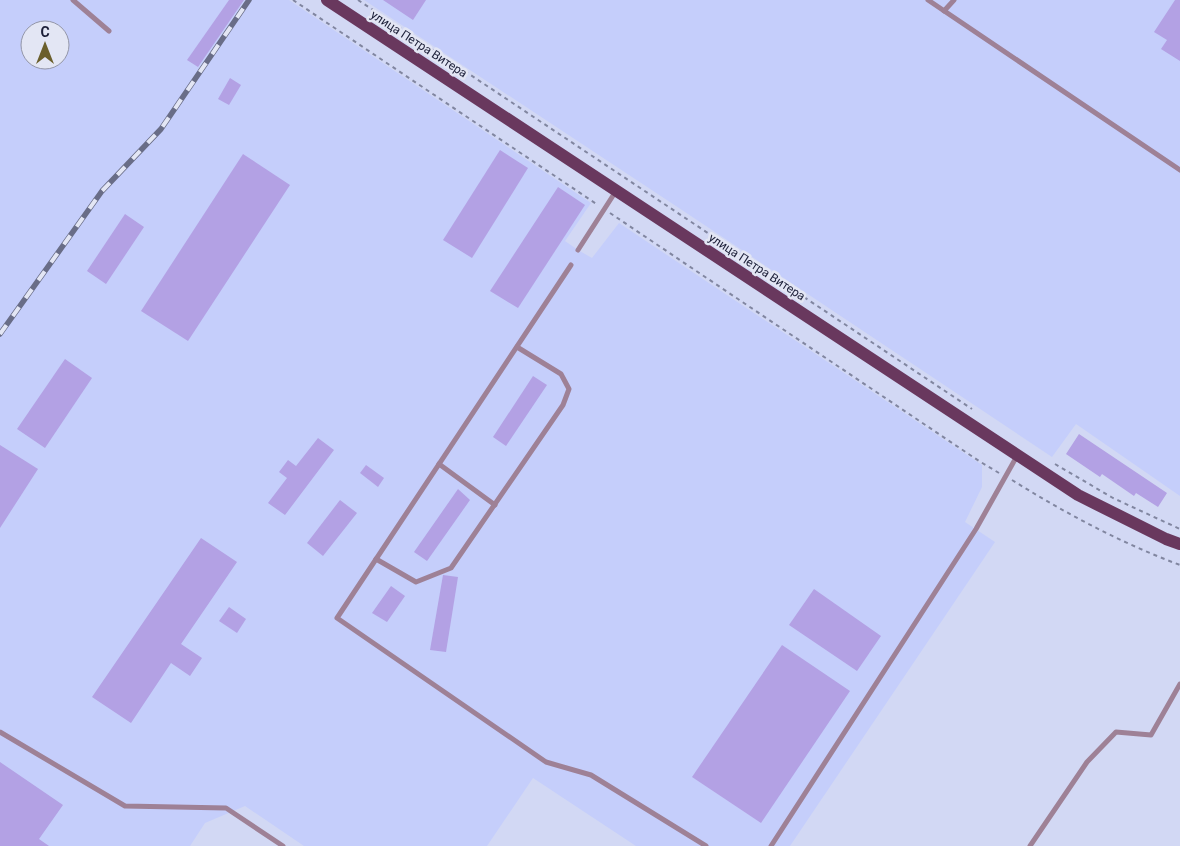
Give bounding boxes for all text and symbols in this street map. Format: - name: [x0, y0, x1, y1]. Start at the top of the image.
- street label: улица Петра Витера: [368, 8, 470, 80]
- north arrow: [20, 20, 70, 70]
- text: С: [40, 24, 50, 40]
- street label: улица Петра Витера: [706, 231, 808, 303]

